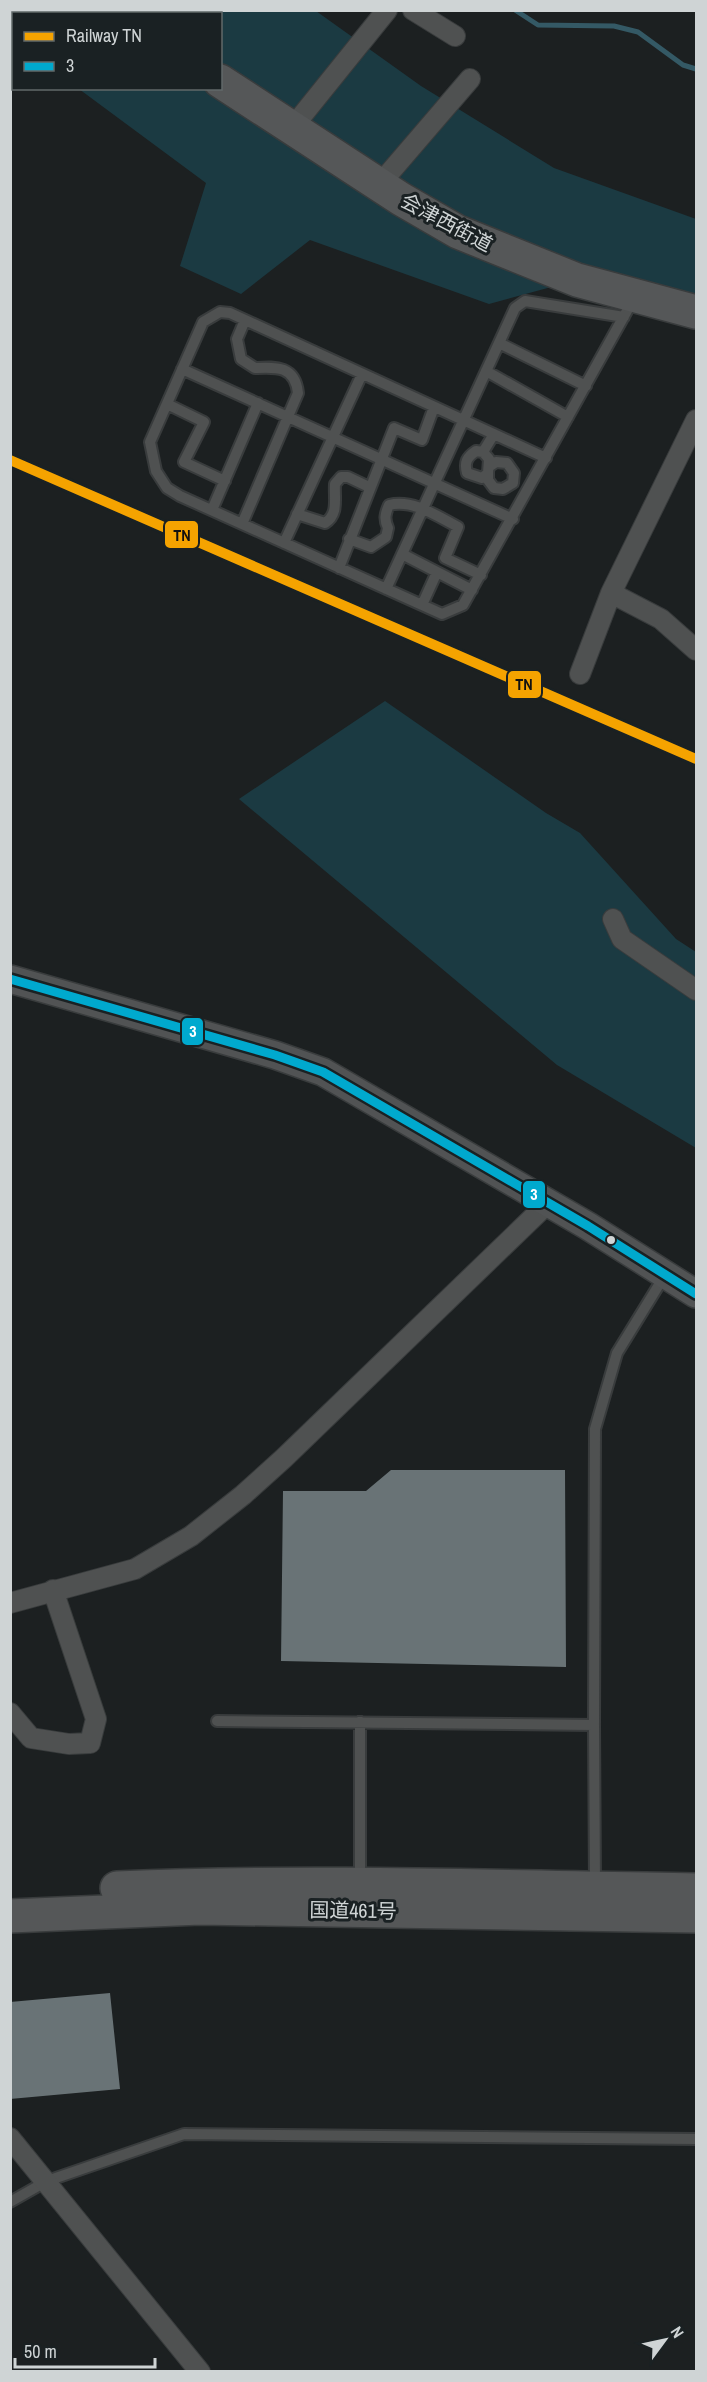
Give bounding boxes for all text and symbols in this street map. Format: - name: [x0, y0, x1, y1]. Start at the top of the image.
- legend: [12, 12, 222, 90]
- text: Railway TN: [66, 23, 142, 48]
- text: 3: [66, 53, 74, 78]
- street label: 会津西街道: [397, 187, 497, 257]
- line badge: TN: [164, 520, 199, 549]
- text: TN: [173, 524, 191, 546]
- line badge: TN: [507, 670, 542, 699]
- text: TN: [515, 673, 533, 695]
- line badge: 3: [181, 1017, 204, 1046]
- text: 3: [189, 1020, 197, 1042]
- line badge: 3: [522, 1180, 546, 1209]
- text: 3: [530, 1183, 538, 1205]
- unlabelled marker: [605, 1234, 617, 1246]
- street label: 国道461号: [309, 1896, 397, 1924]
- north arrow: [635, 2310, 695, 2370]
- text: N: [666, 2322, 689, 2342]
- scale bar: [15, 2331, 154, 2369]
- text: 50 m: [24, 2339, 57, 2364]

